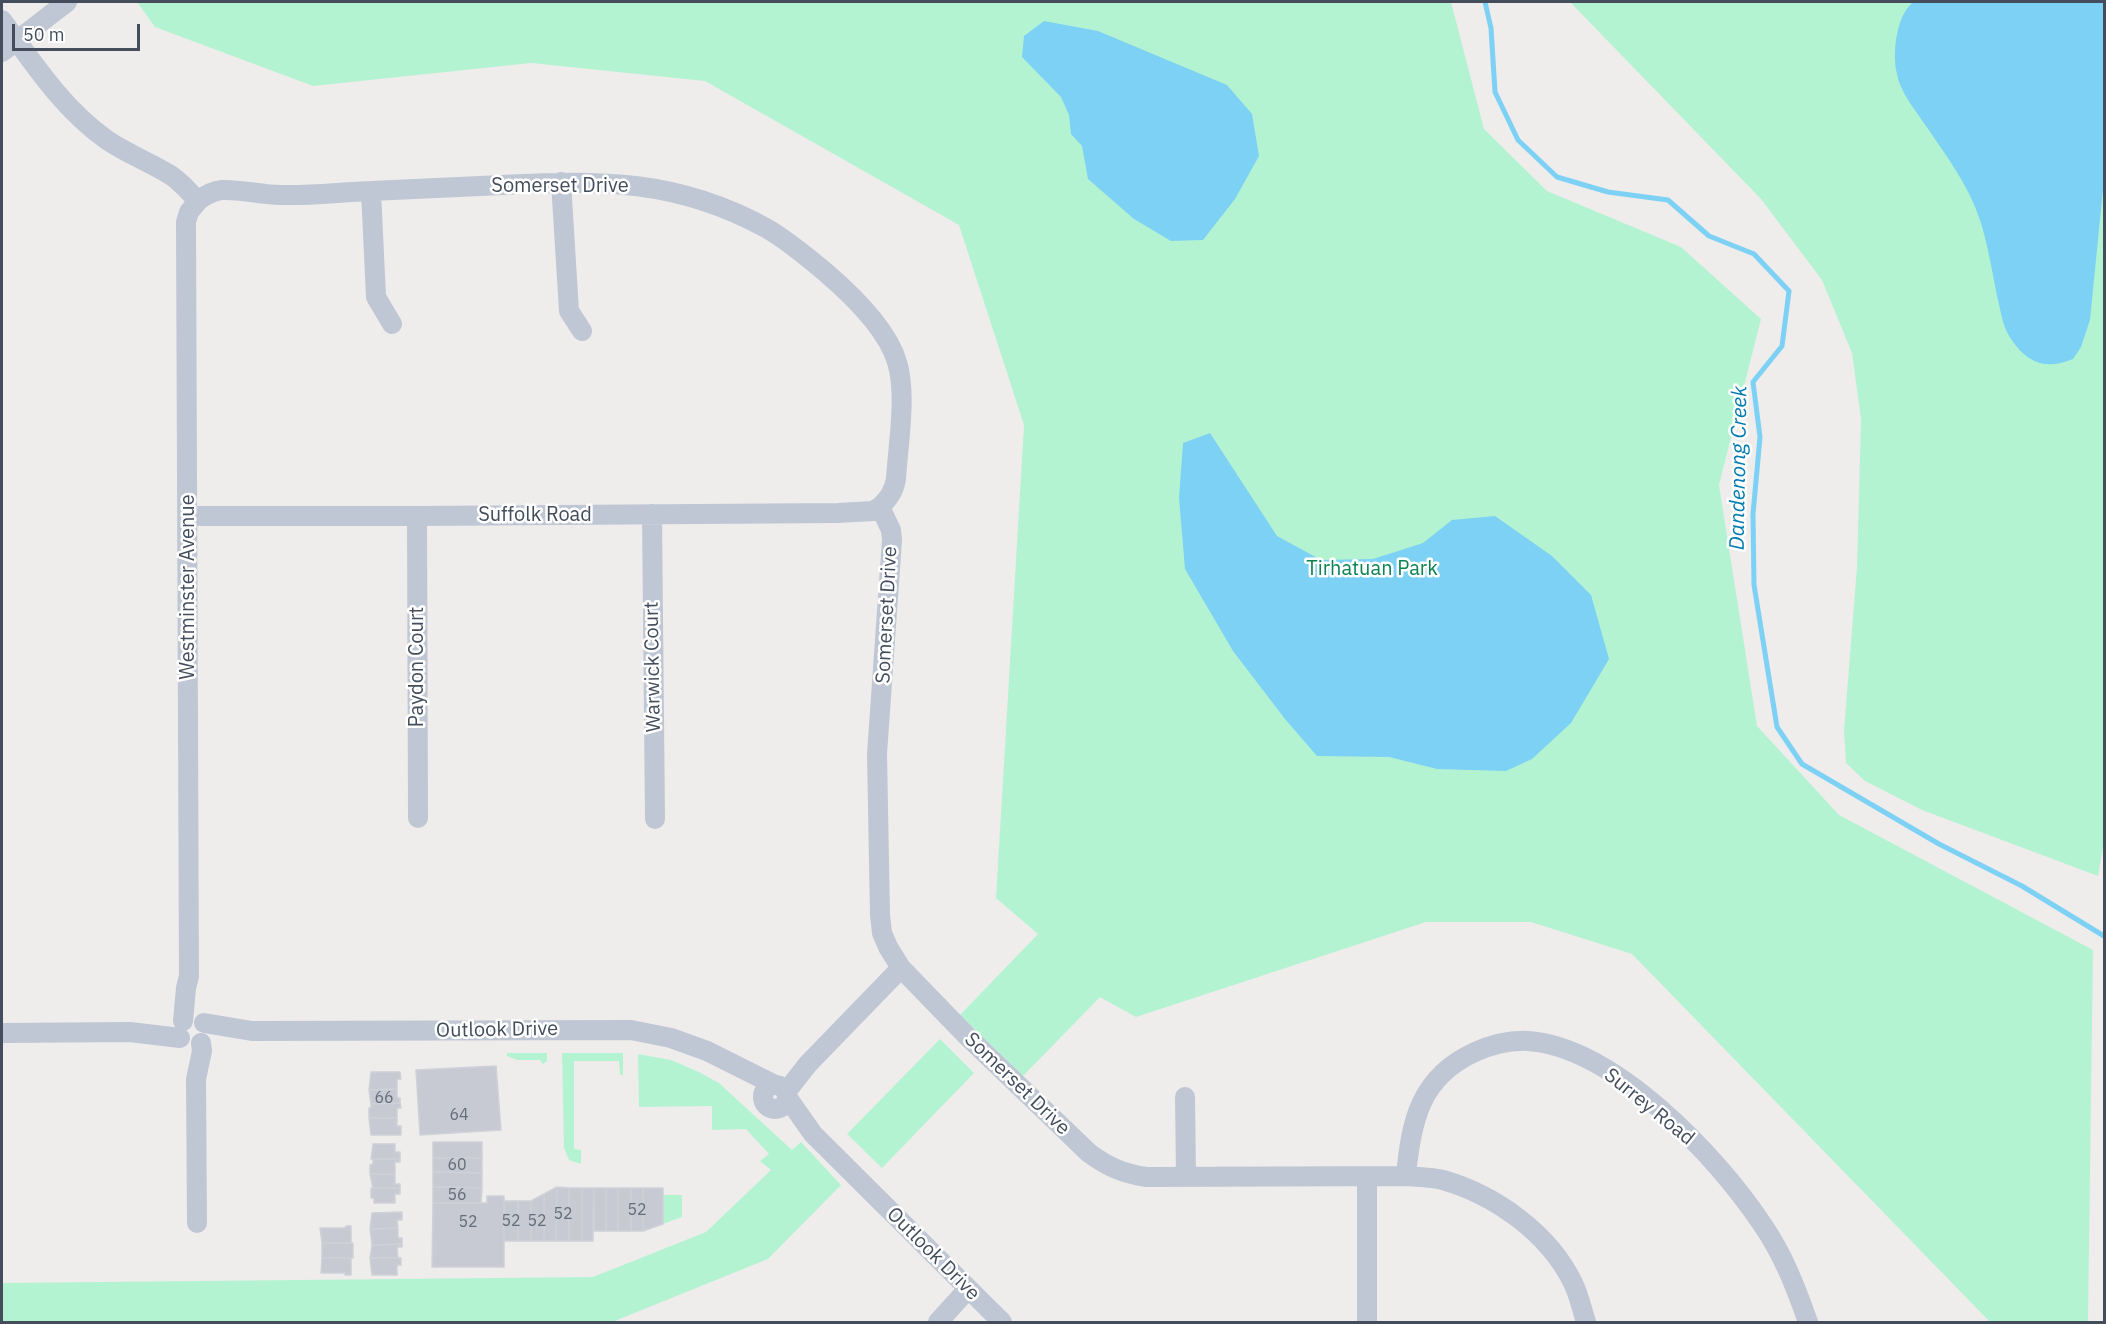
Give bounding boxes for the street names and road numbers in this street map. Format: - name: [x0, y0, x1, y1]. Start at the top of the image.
- street label: Somerset Drive: [491, 174, 629, 198]
- street label: Westminster Avenue: [176, 494, 200, 680]
- street label: Suffolk Road: [478, 503, 592, 527]
- street label: Somerset Drive: [871, 546, 903, 684]
- street label: Warwick Court: [640, 601, 666, 733]
- street label: Paydon Court: [405, 607, 429, 727]
- street label: Outlook Drive: [436, 1017, 558, 1043]
- street label: Somerset Drive: [959, 1028, 1075, 1140]
- street label: Surrey Road: [1599, 1063, 1699, 1151]
- street label: Outlook Drive: [881, 1202, 985, 1306]

